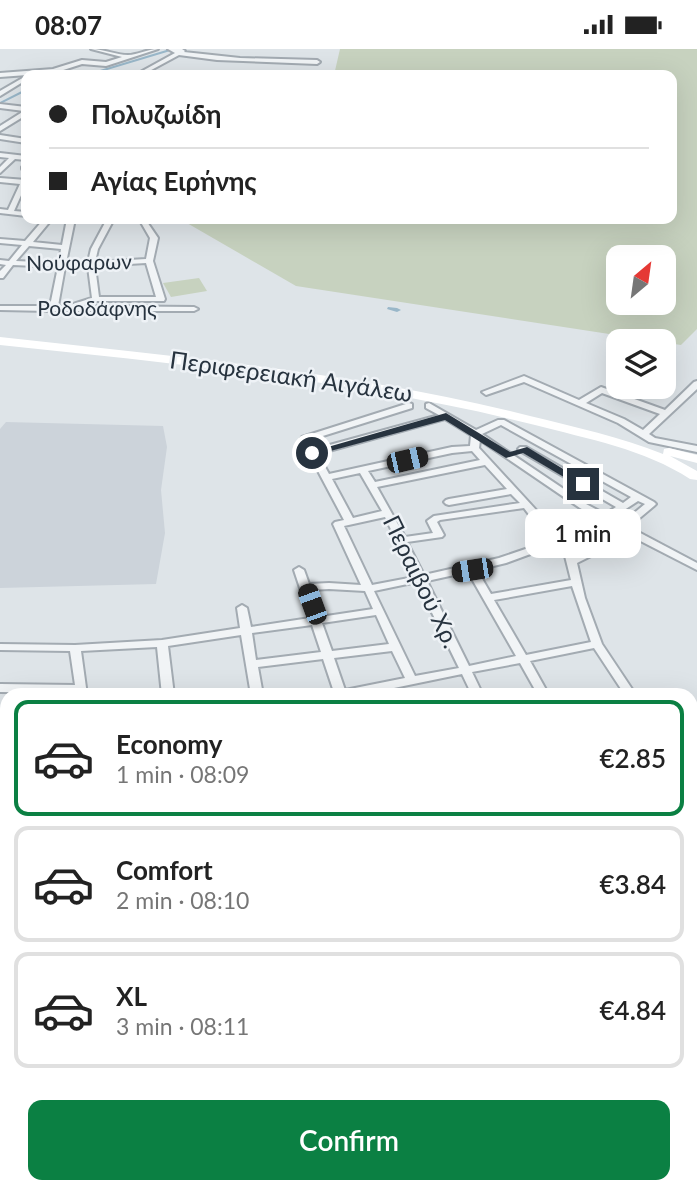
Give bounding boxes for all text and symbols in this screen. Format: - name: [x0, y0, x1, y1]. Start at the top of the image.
- text: 08:07: [35, 9, 102, 41]
- text: Πολυζωίδη: [91, 98, 221, 130]
- text: Αγίας Ειρήνης: [91, 165, 257, 197]
- north arrow: [606, 245, 676, 315]
- map controls: [606, 245, 676, 399]
- street label: Νούφαρων: [26, 248, 132, 275]
- street label: Ροδοδάφνης: [37, 295, 157, 320]
- button: layers: [606, 329, 676, 399]
- street label: Περιφερειακή Αιγάλεω: [168, 344, 414, 407]
- route start: [296, 437, 328, 469]
- car: [385, 445, 430, 475]
- route end: [567, 468, 599, 500]
- callout: 1 min: [525, 509, 641, 557]
- street label: Περαιβού Χρ.: [378, 510, 467, 652]
- text: 1 min: [555, 519, 611, 547]
- car: [450, 556, 495, 584]
- car: [295, 581, 330, 627]
- icon: car: [32, 727, 95, 790]
- text: Economy: [116, 728, 222, 760]
- text: €2.85: [600, 742, 666, 774]
- text: 1 min · 08:09: [116, 760, 249, 788]
- icon: car: [32, 853, 95, 916]
- text: Comfort: [116, 854, 213, 886]
- text: €3.84: [600, 868, 666, 900]
- text: 2 min · 08:10: [116, 886, 249, 914]
- icon: car: [32, 979, 95, 1042]
- text: XL: [116, 980, 147, 1012]
- text: €4.84: [600, 994, 666, 1026]
- text: 3 min · 08:11: [116, 1012, 249, 1040]
- button: Confirm: [28, 1100, 670, 1180]

